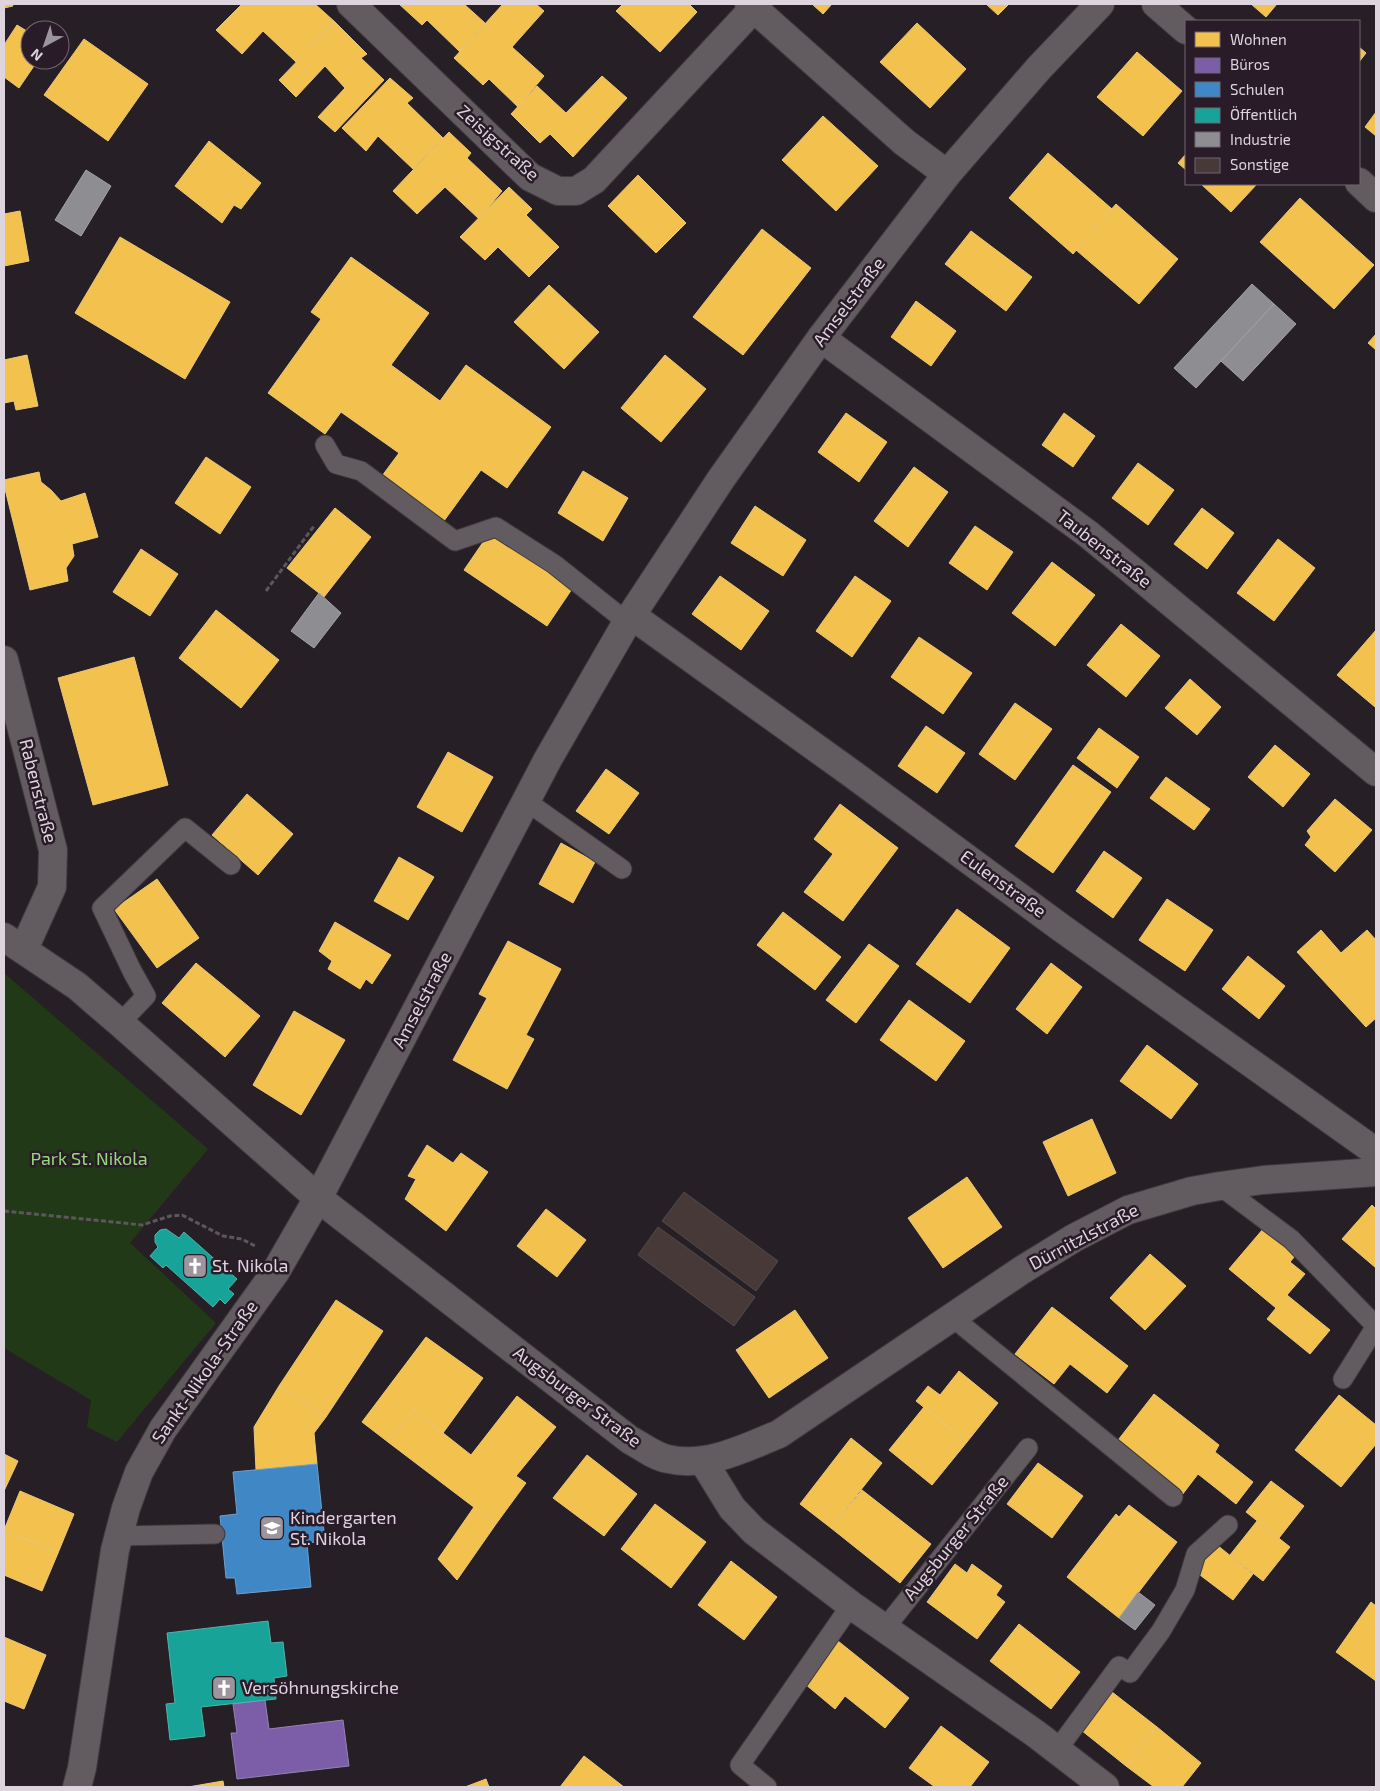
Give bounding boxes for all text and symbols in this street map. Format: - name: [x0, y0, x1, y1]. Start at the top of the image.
- north arrow: [20, 20, 70, 70]
- legend: [1185, 20, 1360, 185]
- text: Wohnen: [1230, 30, 1287, 48]
- text: N: [27, 46, 46, 65]
- text: Büros: [1230, 55, 1270, 73]
- text: Schulen: [1230, 80, 1284, 98]
- street label: Zeisigstraße: [453, 100, 544, 185]
- text: Öffentlich: [1230, 105, 1297, 123]
- text: Industrie: [1230, 130, 1291, 148]
- text: Sonstige: [1230, 155, 1289, 173]
- street label: Amselstraße: [808, 252, 889, 350]
- street label: Taubenstraße: [1053, 504, 1156, 592]
- street label: Rabenstraße: [15, 737, 63, 845]
- street label: Eulenstraße: [956, 845, 1051, 922]
- street label: Amselstraße: [387, 948, 456, 1052]
- park label: Park St. Nikola: [30, 1147, 148, 1169]
- street label: Dürnitzlstraße: [1025, 1198, 1142, 1274]
- church icon: St. Nikola: [182, 1253, 208, 1279]
- place label: St. Nikola: [212, 1254, 288, 1276]
- street label: Sankt-Nikola-Straße: [147, 1296, 262, 1447]
- street label: Augsburger Straße: [509, 1341, 646, 1452]
- street label: Augsburger Straße: [898, 1470, 1012, 1604]
- place label: Kindergarten St. Nikola: [290, 1506, 397, 1549]
- school or university icon: Kindergarten St. Nikola: [259, 1515, 285, 1541]
- church icon: Versöhnungskirche: [211, 1675, 237, 1701]
- place label: Versöhnungskirche: [242, 1676, 399, 1698]

